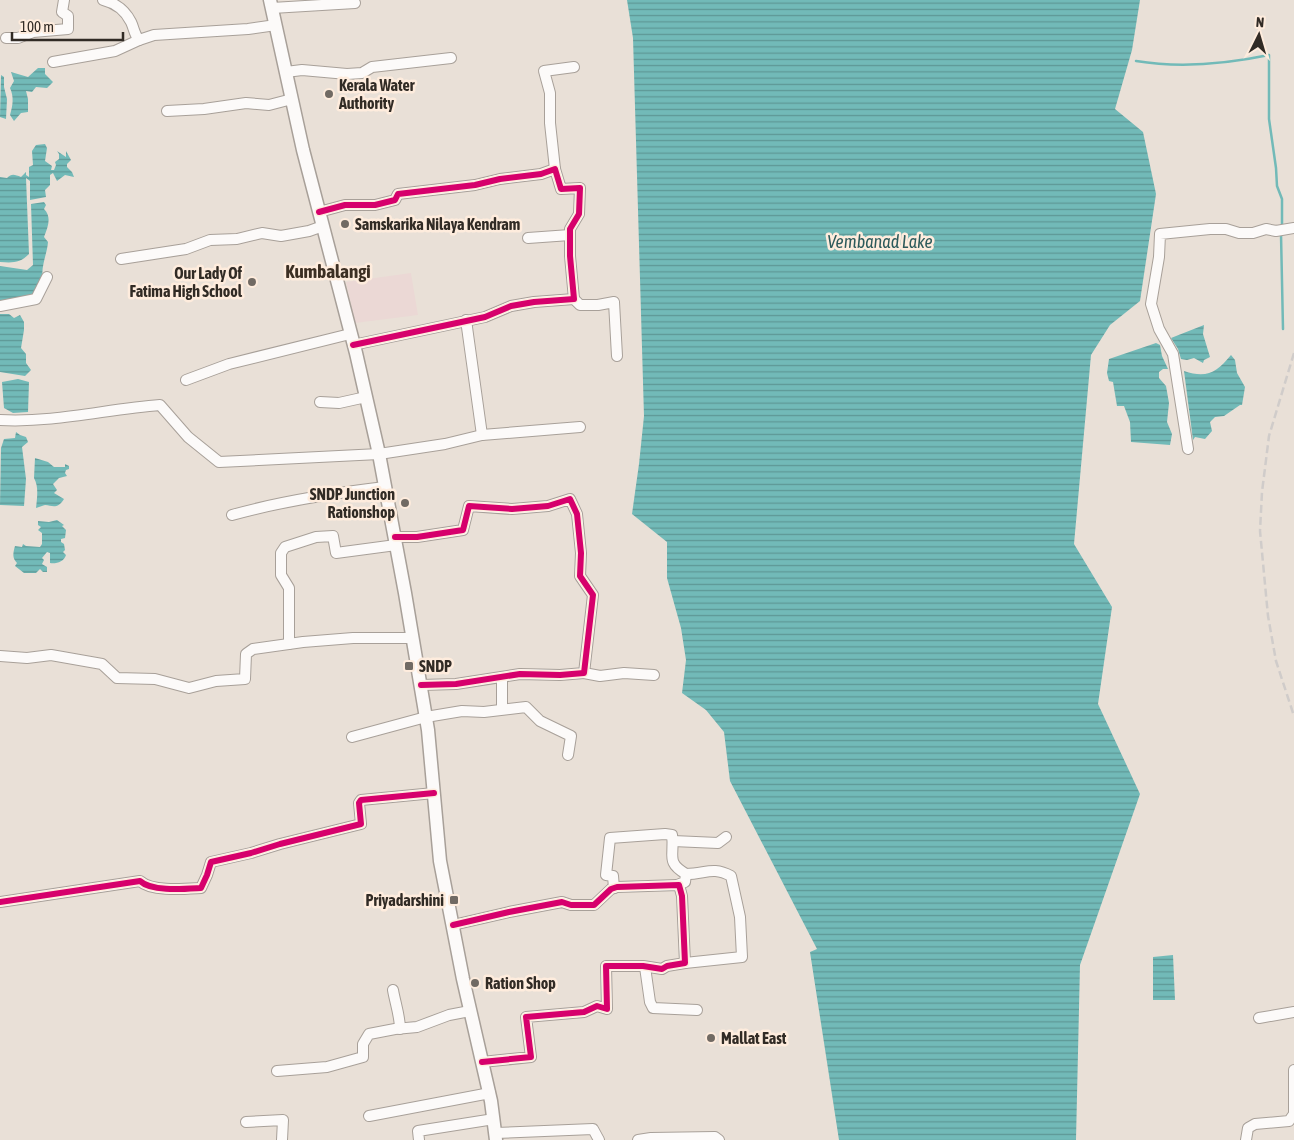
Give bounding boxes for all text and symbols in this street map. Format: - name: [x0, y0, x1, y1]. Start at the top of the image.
- scale bar: [12, 10, 124, 42]
- north arrow: [1234, 10, 1284, 60]
- text: N: [1255, 14, 1265, 30]
- text: 100 m: [20, 18, 54, 35]
- place label: Kerala Water Authority: [338, 76, 415, 112]
- marker: Kerala Water Authority: [323, 88, 335, 100]
- place label: Samskarika Nilaya Kendram: [355, 215, 520, 233]
- marker: Samskarika Nilaya Kendram: [339, 218, 351, 230]
- water label: Vembanad Lake: [827, 231, 933, 252]
- district label: Kumbalangi: [285, 260, 371, 282]
- place label: Our Lady Of Fatima High School: [130, 264, 243, 300]
- marker: Our Lady Of Fatima High School: [246, 276, 258, 288]
- place label: SNDP Junction Rationshop: [310, 485, 395, 521]
- marker: SNDP Junction Rationshop: [399, 497, 411, 509]
- place label: SNDP: [419, 657, 452, 675]
- marker: SNDP: [403, 660, 415, 672]
- place label: Priyadarshini: [366, 891, 444, 909]
- marker: Priyadarshini: [448, 894, 460, 906]
- place label: Ration Shop: [485, 974, 556, 992]
- marker: Ration Shop: [469, 977, 481, 989]
- place label: Mallat East: [721, 1029, 787, 1047]
- marker: Mallat East: [705, 1032, 717, 1044]

